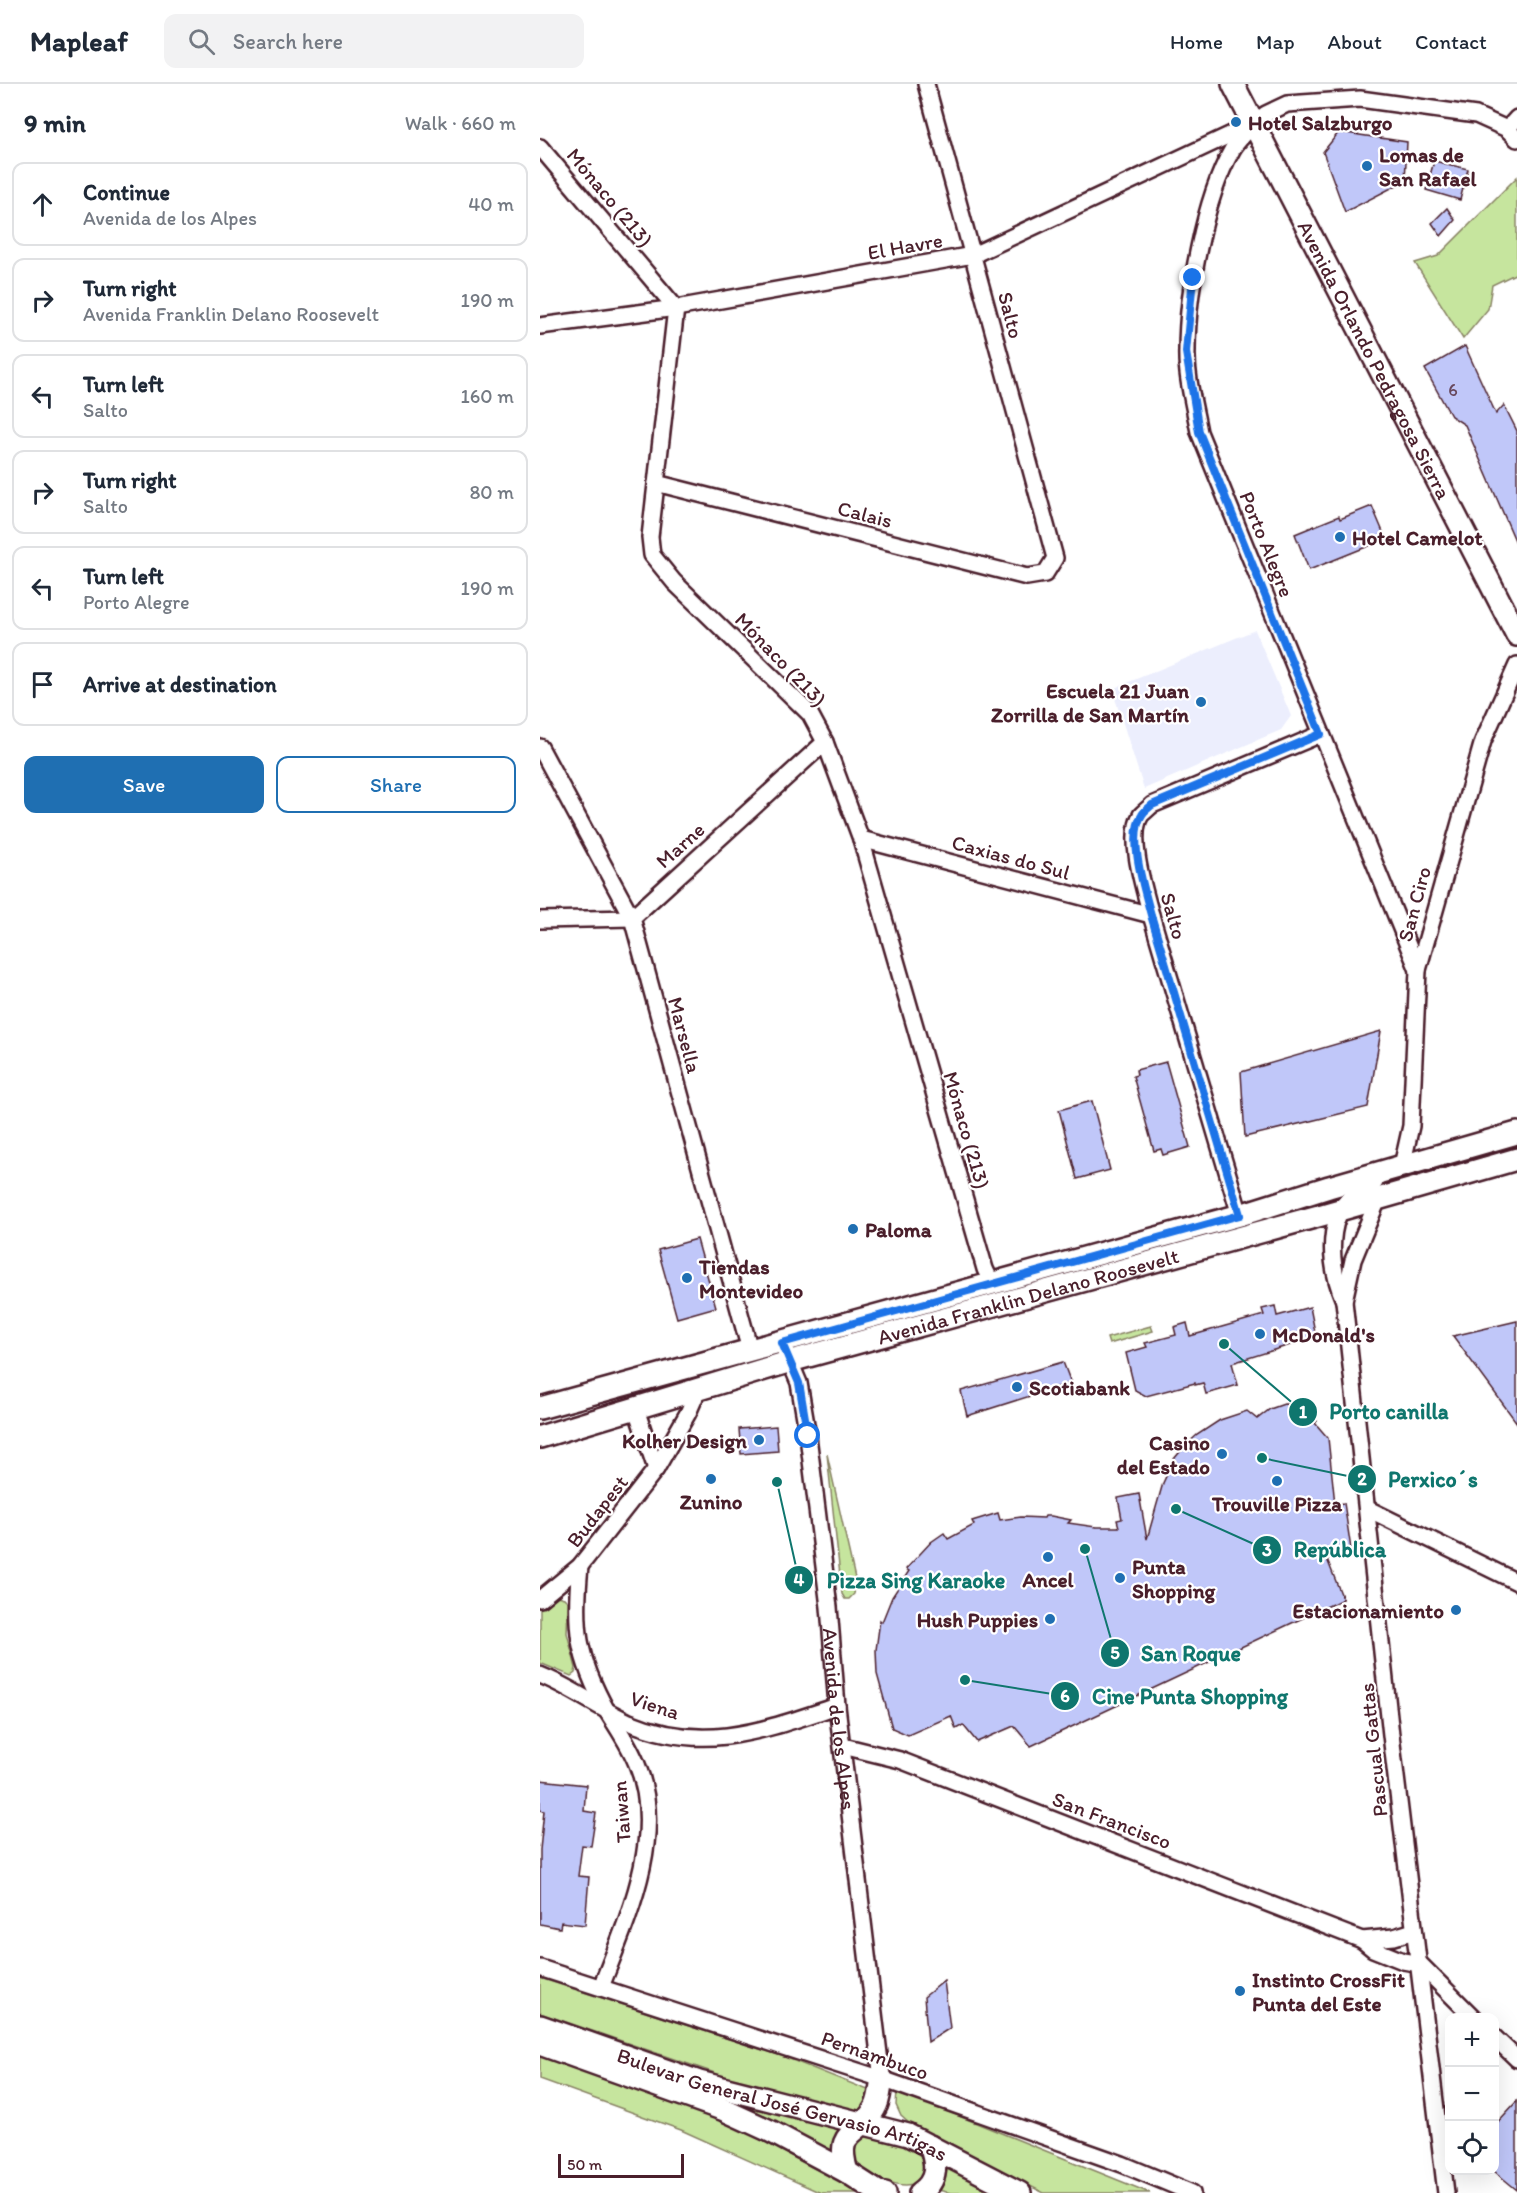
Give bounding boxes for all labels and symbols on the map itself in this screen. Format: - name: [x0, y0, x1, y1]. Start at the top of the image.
- place label: Hotel Salzburgo: [1248, 110, 1393, 136]
- marker: Hotel Salzburgo: [1229, 115, 1243, 129]
- place label: Lomas de San Rafael: [1379, 142, 1478, 191]
- street label: Mónaco (213): [562, 143, 658, 251]
- marker: Lomas de San Rafael: [1360, 159, 1374, 173]
- street label: Avenida Orlando Pedragosa Sierra: [1293, 216, 1457, 503]
- street label: El Havre: [866, 227, 944, 265]
- route end: [1179, 264, 1205, 290]
- street label: Salto: [993, 289, 1029, 341]
- house number: 6: [1448, 379, 1458, 401]
- street label: Porto Alegre: [1234, 487, 1300, 601]
- street label: Calais: [835, 495, 895, 533]
- place label: Hotel Camelot: [1352, 525, 1482, 550]
- marker: Hotel Camelot: [1333, 530, 1347, 544]
- street label: Mónaco (213): [730, 607, 832, 711]
- place label: Escuela 21 Juan Zorrilla de San Martín: [991, 678, 1189, 727]
- marker: Escuela 21 Juan Zorrilla de San Martín: [1194, 695, 1208, 709]
- street label: Marne: [650, 817, 710, 873]
- street label: Caxias do Sul: [949, 829, 1073, 885]
- street label: San Ciro: [1392, 864, 1436, 944]
- street label: Salto: [1155, 890, 1193, 942]
- street label: Marsella: [663, 994, 707, 1076]
- street label: Mónaco (213): [938, 1068, 996, 1192]
- place label: Paloma: [865, 1217, 933, 1242]
- marker: Paloma: [846, 1222, 860, 1236]
- street label: Avenida Franklin Delano Roosevelt: [875, 1242, 1181, 1349]
- place label: Tiendas Montevideo: [698, 1254, 804, 1303]
- marker: Tiendas Montevideo: [680, 1271, 694, 1285]
- place label: McDonald's: [1272, 1322, 1375, 1347]
- marker: McDonald's: [1253, 1327, 1267, 1341]
- place label: Scotiabank: [1029, 1375, 1130, 1400]
- marker: Scotiabank: [1010, 1380, 1024, 1394]
- callout: Porto canilla: [1288, 1392, 1461, 1432]
- text: Porto canilla: [1329, 1398, 1449, 1425]
- text: 1: [1299, 1401, 1308, 1423]
- route start: [794, 1422, 820, 1448]
- place label: Kolher Design: [622, 1428, 747, 1454]
- place label: Casino del Estado: [1117, 1430, 1210, 1479]
- marker: Kolher Design: [752, 1433, 766, 1447]
- marker: Casino del Estado: [1215, 1447, 1229, 1461]
- callout: Perxico´s: [1347, 1459, 1490, 1499]
- text: Perxico´s: [1388, 1466, 1478, 1493]
- text: 2: [1357, 1468, 1367, 1490]
- street label: Budapest: [561, 1470, 633, 1552]
- marker: Zunino: [704, 1472, 718, 1486]
- marker: Trouville Pizza: [1270, 1474, 1284, 1488]
- place label: Zunino: [680, 1489, 743, 1514]
- place label: Trouville Pizza: [1211, 1491, 1343, 1516]
- callout: República: [1252, 1530, 1399, 1570]
- text: República: [1294, 1536, 1387, 1563]
- text: 3: [1262, 1539, 1272, 1561]
- marker: Ancel: [1041, 1550, 1055, 1564]
- place label: Punta Shopping: [1132, 1554, 1216, 1604]
- callout: Pizza Sing Karaoke: [784, 1560, 1017, 1600]
- text: Pizza Sing Karaoke: [827, 1567, 1005, 1594]
- place label: Ancel: [1022, 1567, 1074, 1592]
- text: 4: [794, 1569, 805, 1591]
- marker: Punta Shopping: [1113, 1571, 1127, 1585]
- place label: Estacionamiento: [1293, 1598, 1444, 1623]
- marker: Estacionamiento: [1449, 1603, 1463, 1617]
- place label: Hush Puppies: [917, 1607, 1038, 1633]
- marker: Hush Puppies: [1043, 1612, 1057, 1626]
- street label: Avenida de los Alpes: [818, 1627, 862, 1811]
- callout: San Roque: [1100, 1633, 1253, 1673]
- text: San Roque: [1141, 1640, 1241, 1667]
- text: 5: [1110, 1642, 1120, 1664]
- callout: Cine Punta Shopping: [1050, 1676, 1300, 1716]
- street label: Pascual Gattas: [1354, 1682, 1392, 1818]
- text: Cine Punta Shopping: [1092, 1683, 1289, 1710]
- street label: Viena: [627, 1685, 683, 1725]
- text: 6: [1060, 1685, 1070, 1707]
- street label: Taiwan: [606, 1780, 636, 1844]
- street label: San Francisco: [1049, 1786, 1175, 1854]
- place label: Instinto CrossFit Punta del Este: [1252, 1967, 1405, 2016]
- marker: Instinto CrossFit Punta del Este: [1233, 1984, 1247, 1998]
- street label: Pernambuco: [818, 2025, 932, 2085]
- street label: Bulevar General José Gervasio Artigas: [614, 2042, 952, 2166]
- scale bar: [558, 2151, 684, 2178]

